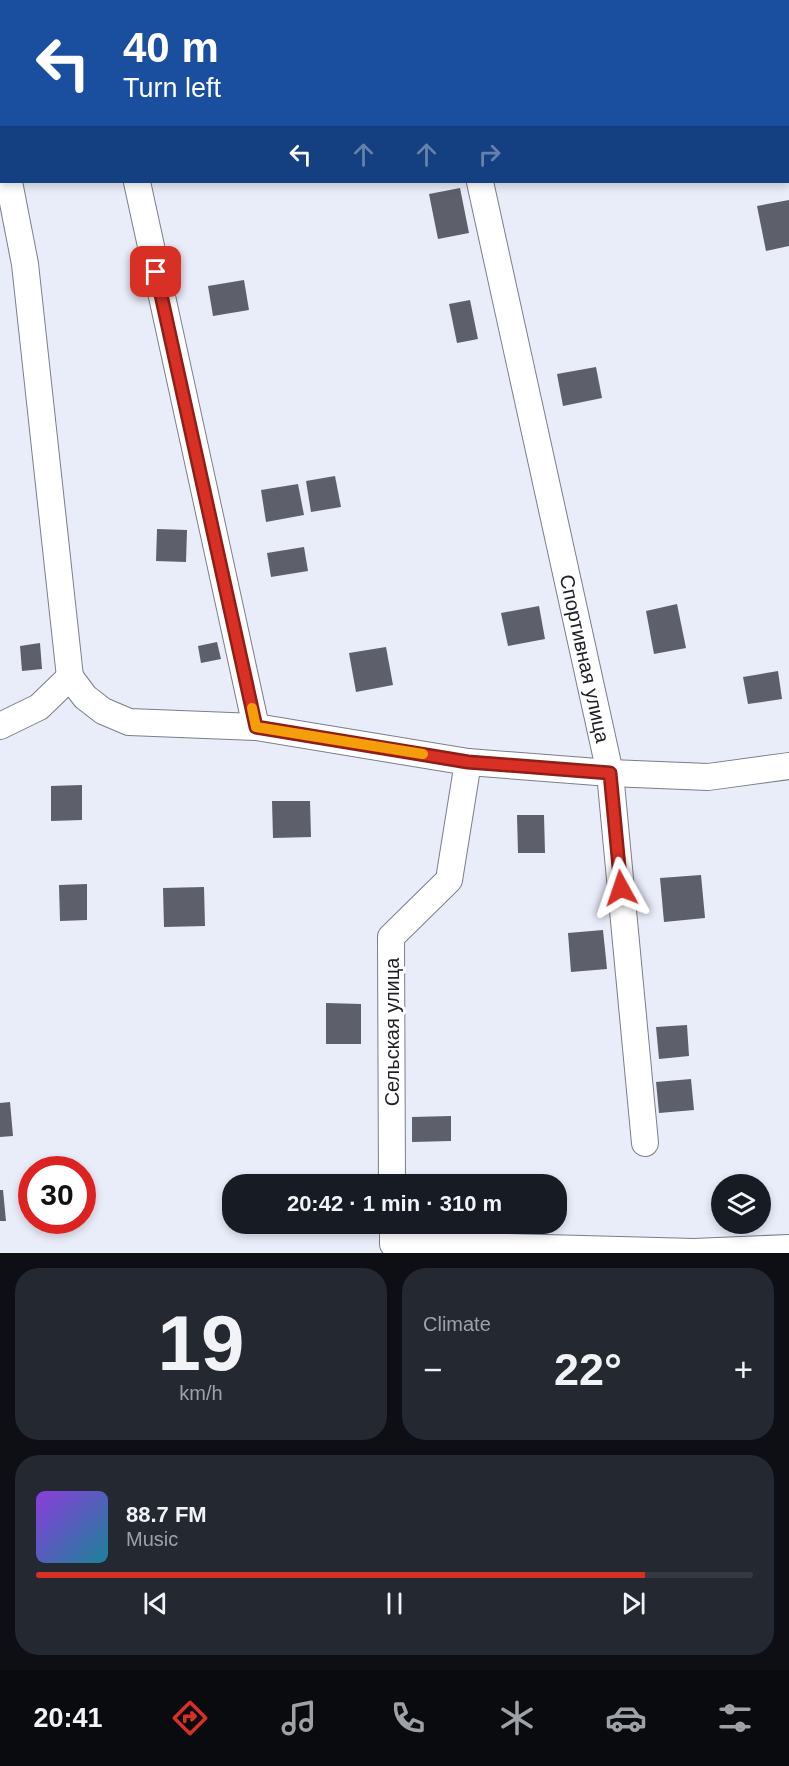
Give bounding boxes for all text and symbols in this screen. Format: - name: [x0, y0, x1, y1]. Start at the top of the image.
- icon: left: [24, 24, 102, 102]
- text: 40 m: [123, 24, 219, 71]
- text: Turn left: [123, 73, 221, 103]
- icon: left: [284, 138, 317, 171]
- icon: ahead: [347, 138, 380, 171]
- icon: ahead: [410, 138, 443, 171]
- icon: right: [473, 138, 506, 171]
- pin: [130, 246, 181, 297]
- icon: arrive: [139, 255, 172, 288]
- street label: Спортивная улица: [556, 572, 614, 746]
- position arrow: [589, 856, 653, 920]
- street label: Сельская улица: [381, 957, 403, 1106]
- speed limit sign: 30: [18, 1156, 96, 1234]
- map controls: [711, 1174, 771, 1234]
- button: layers: [711, 1174, 771, 1234]
- text: 20:42 · 1 min · 310 m: [287, 1191, 502, 1216]
- text: 19: [158, 1299, 244, 1387]
- text: Climate: [423, 1313, 491, 1335]
- text: 22°: [554, 1344, 622, 1395]
- text: −: [423, 1351, 442, 1388]
- text: +: [734, 1351, 753, 1388]
- text: km/h: [179, 1382, 223, 1404]
- text: 88.7 FM: [126, 1502, 207, 1527]
- text: Music: [126, 1528, 178, 1550]
- icon: previous: [139, 1587, 172, 1620]
- icon: pause: [378, 1587, 411, 1620]
- icon: next: [617, 1587, 650, 1620]
- icon: directions: [169, 1697, 211, 1739]
- icon: music: [278, 1697, 320, 1739]
- icon: phone: [387, 1697, 429, 1739]
- icon: climate: [496, 1697, 538, 1739]
- icon: car: [605, 1697, 647, 1739]
- icon: filters: [714, 1697, 756, 1739]
- text: 20:41: [33, 1703, 102, 1733]

